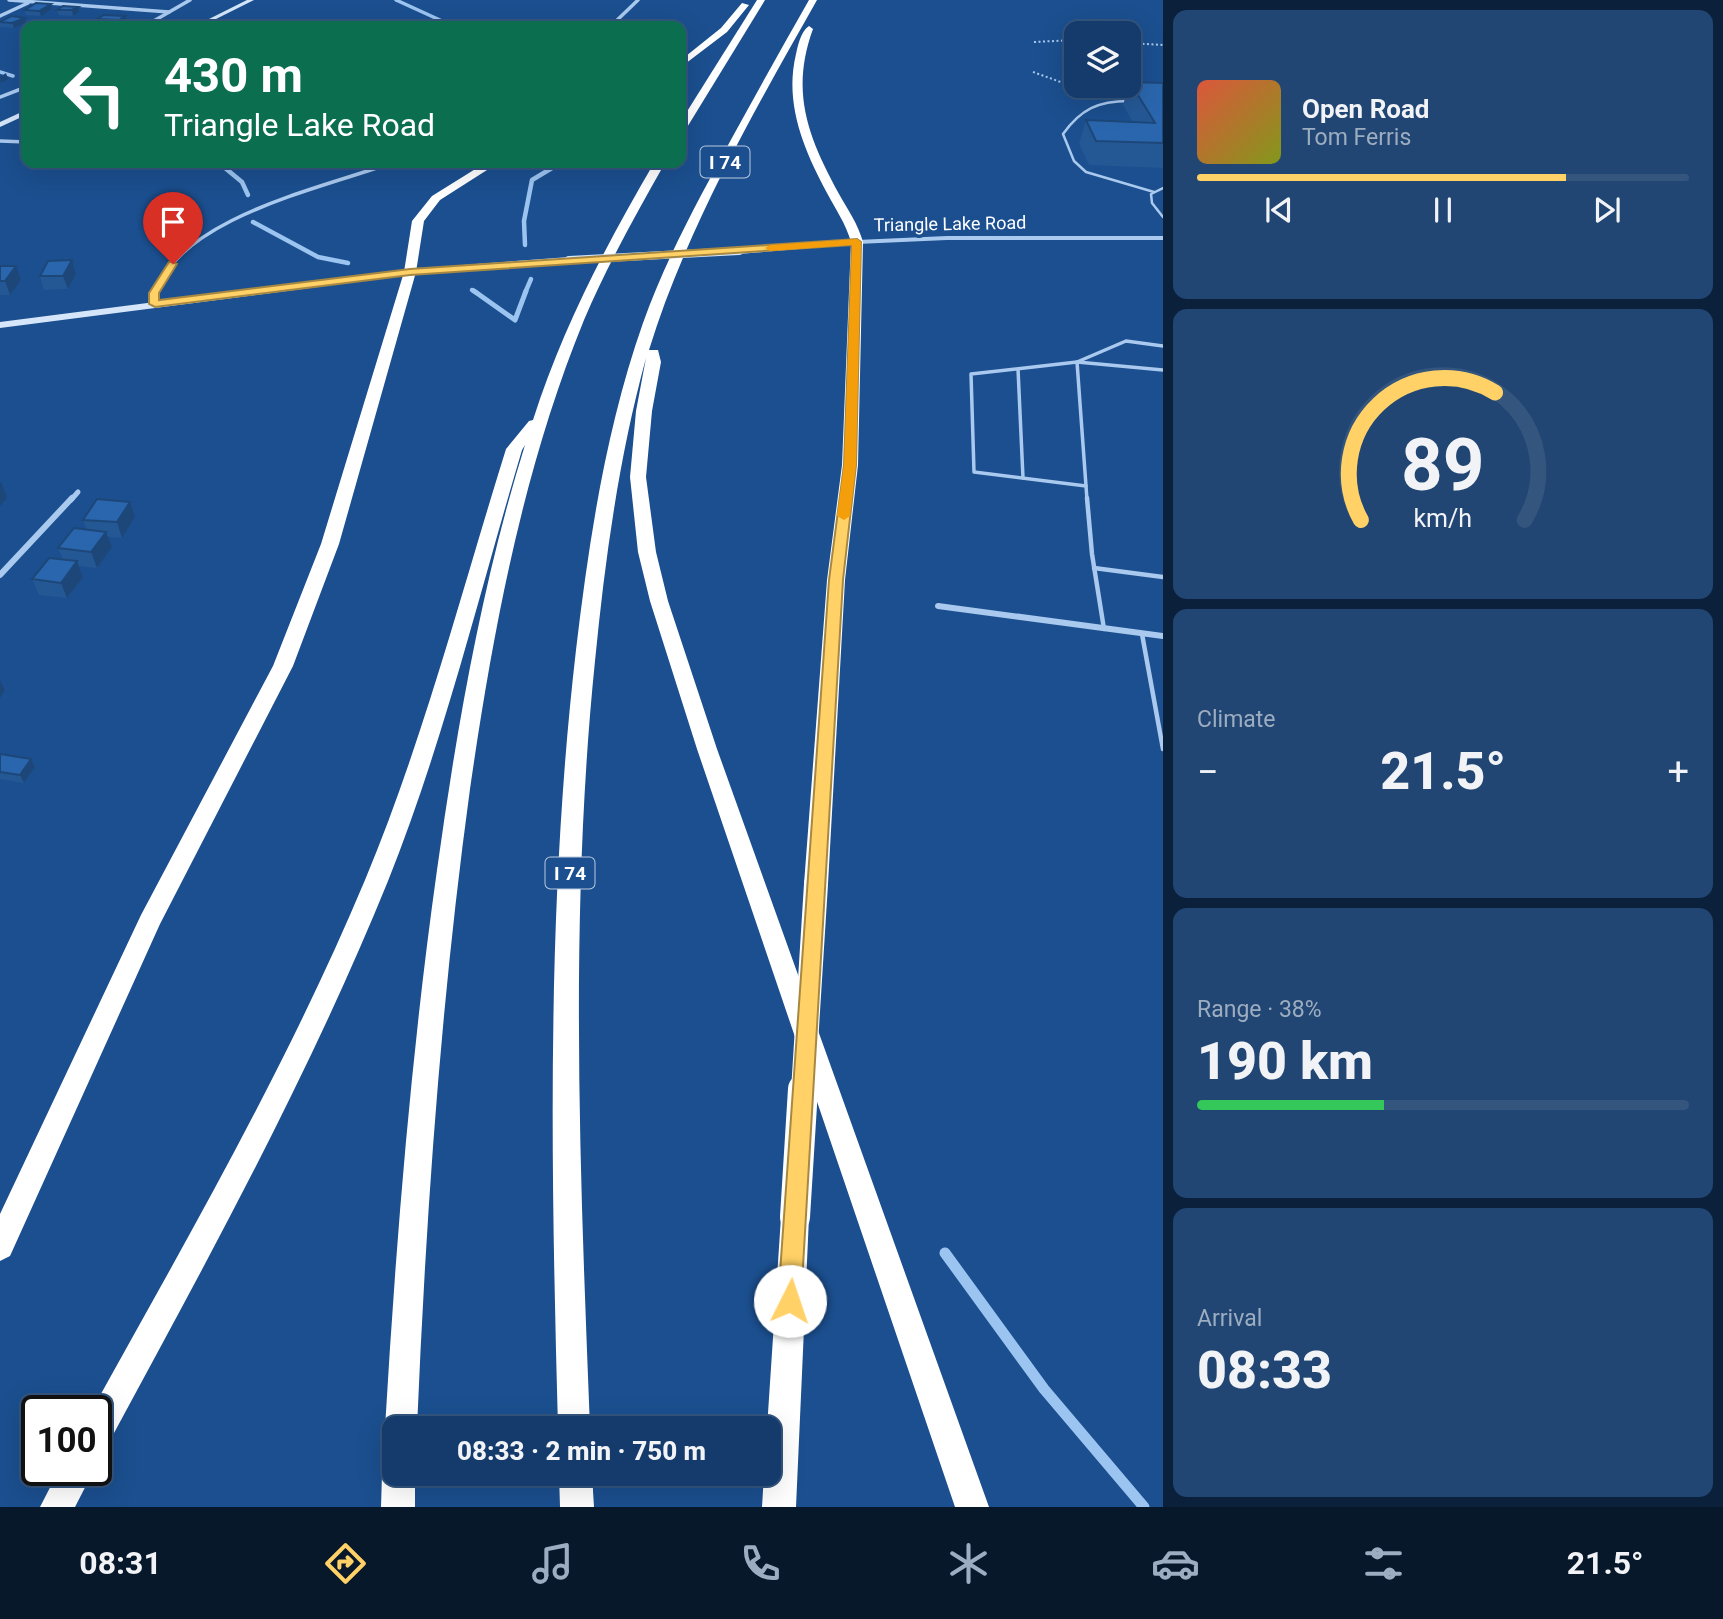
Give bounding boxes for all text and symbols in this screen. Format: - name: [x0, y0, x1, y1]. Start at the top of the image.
- map controls: [1064, 21, 1141, 98]
- button: layers: [1064, 21, 1141, 98]
- text: 430 m: [164, 47, 303, 104]
- icon: left: [49, 49, 140, 140]
- text: Open Road: [1302, 94, 1430, 124]
- text: Triangle Lake Road: [164, 106, 435, 144]
- text: Tom Ferris: [1302, 124, 1411, 151]
- road number: I 74: [700, 146, 750, 178]
- icon: previous: [1260, 191, 1298, 229]
- icon: pause: [1424, 191, 1462, 229]
- icon: next: [1588, 191, 1626, 229]
- pin: [143, 192, 203, 264]
- icon: arrive: [154, 203, 192, 241]
- street label: Triangle Lake Road: [874, 212, 1026, 235]
- text: 89: [1401, 423, 1485, 509]
- text: km/h: [1414, 504, 1472, 533]
- text: Climate: [1197, 706, 1276, 733]
- text: 21.5°: [1380, 741, 1506, 802]
- text: −: [1197, 750, 1219, 794]
- text: +: [1667, 750, 1689, 794]
- road number: I 74: [546, 858, 594, 888]
- text: Range · 38%: [1197, 996, 1322, 1023]
- text: 190 km: [1197, 1031, 1373, 1092]
- position arrow: [753, 1264, 827, 1338]
- text: Arrival: [1197, 1305, 1262, 1332]
- text: 08:33: [1197, 1340, 1332, 1401]
- speed limit sign: 100: [21, 1395, 112, 1486]
- text: 08:33 · 2 min · 750 m: [457, 1436, 706, 1466]
- icon: directions: [321, 1539, 370, 1588]
- icon: music: [528, 1539, 577, 1588]
- icon: phone: [736, 1539, 785, 1588]
- icon: climate: [944, 1539, 993, 1588]
- icon: car: [1151, 1539, 1200, 1588]
- icon: filters: [1359, 1539, 1408, 1588]
- text: 08:31: [79, 1544, 162, 1582]
- text: 21.5°: [1567, 1544, 1644, 1582]

